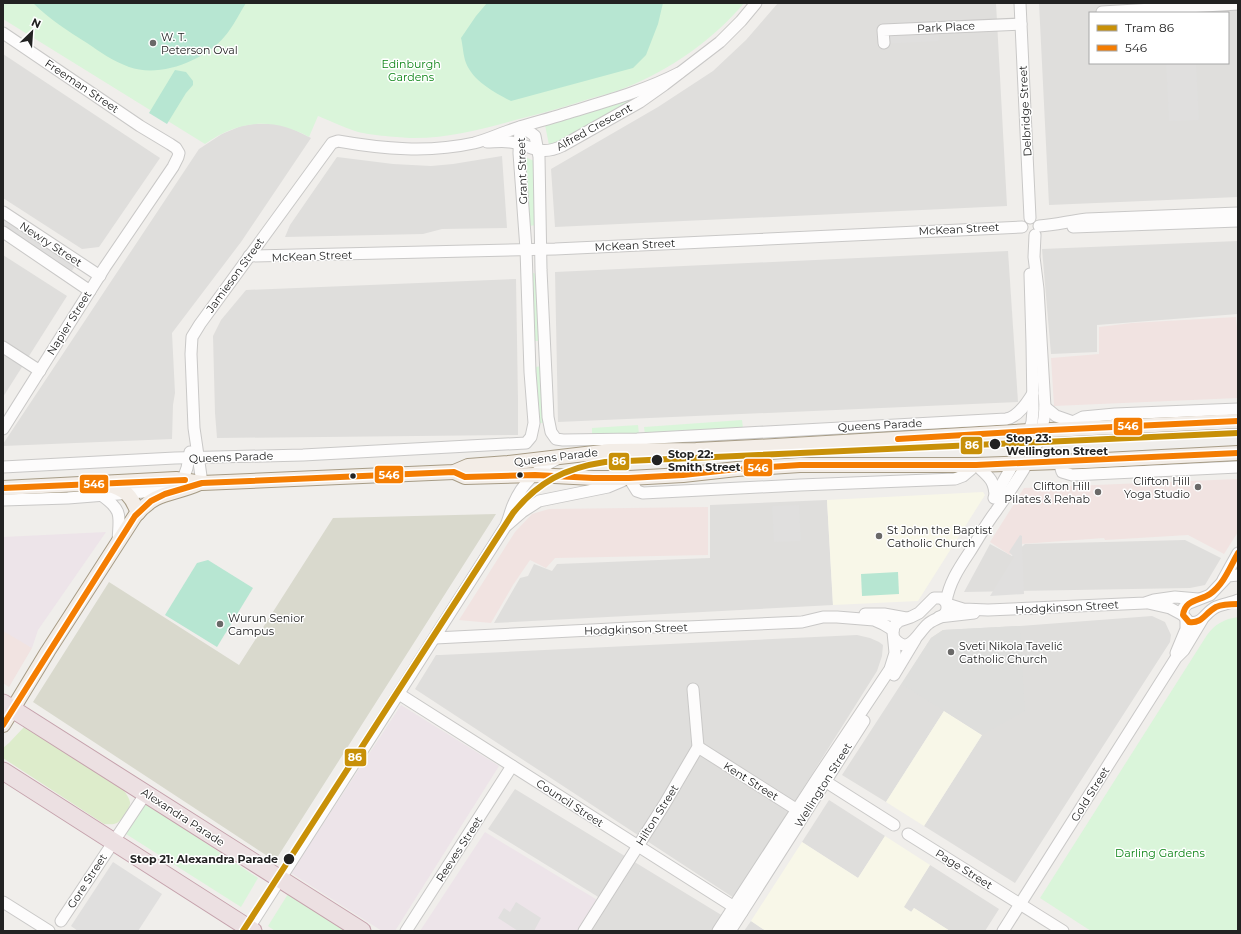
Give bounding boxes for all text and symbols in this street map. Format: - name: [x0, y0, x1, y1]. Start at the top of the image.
- north arrow: [12, 12, 52, 52]
- legend: [1089, 12, 1229, 64]
- text: N: [29, 15, 43, 31]
- street label: Park Place: [917, 18, 976, 36]
- text: Tram 86: [1125, 20, 1174, 35]
- place label: W. T. Peterson Oval: [161, 30, 238, 57]
- marker: W. T. Peterson Oval: [148, 38, 158, 48]
- text: 546: [1125, 40, 1147, 55]
- street label: Freeman Street: [42, 56, 122, 116]
- park label: Edinburgh Gardens: [381, 57, 441, 84]
- street label: Delbridge Street: [1016, 65, 1034, 157]
- street label: Alfred Crescent: [554, 100, 635, 154]
- street label: Grant Street: [514, 137, 530, 205]
- street label: Newry Street: [17, 219, 85, 270]
- street label: McKean Street: [918, 220, 1000, 238]
- street label: Jamieson Street: [203, 234, 267, 316]
- street label: McKean Street: [594, 236, 676, 254]
- street label: McKean Street: [271, 248, 353, 264]
- street label: Napier Street: [44, 288, 95, 358]
- street label: Queens Parade: [838, 416, 923, 434]
- line badge: 546: [1113, 417, 1143, 436]
- text: 546: [1117, 419, 1139, 433]
- place label: Stop 23: Wellington Street: [1006, 431, 1108, 458]
- line badge: 86: [960, 436, 983, 455]
- marker: Stop 23: Wellington Street: [988, 437, 1002, 451]
- text: 86: [965, 438, 979, 452]
- street label: Queens Parade: [513, 445, 599, 469]
- place label: Stop 22: Smith Street: [668, 447, 741, 474]
- street label: Queens Parade: [189, 449, 274, 465]
- line badge: 86: [608, 452, 630, 471]
- marker: Stop 22: Smith Street: [650, 453, 664, 467]
- text: 86: [612, 454, 626, 468]
- line badge: 546: [743, 458, 773, 477]
- text: 546: [747, 461, 769, 475]
- line badge: 546: [374, 465, 404, 484]
- text: 546: [378, 468, 400, 482]
- unlabelled marker: [515, 470, 525, 480]
- unlabelled marker: [348, 471, 358, 481]
- line badge: 546: [79, 474, 109, 494]
- place label: Clifton Hill Yoga Studio: [1124, 474, 1190, 501]
- text: 546: [83, 477, 105, 491]
- place label: Clifton Hill Pilates & Rehab: [1004, 479, 1090, 506]
- marker: Clifton Hill Yoga Studio: [1193, 482, 1203, 492]
- marker: Clifton Hill Pilates & Rehab: [1093, 487, 1103, 497]
- place label: St John the Baptist Catholic Church: [887, 523, 993, 550]
- marker: St John the Baptist Catholic Church: [874, 531, 884, 541]
- street label: Hodgkinson Street: [1015, 597, 1120, 617]
- place label: Wurun Senior Campus: [228, 611, 305, 638]
- marker: Wurun Senior Campus: [215, 619, 225, 629]
- street label: Hodgkinson Street: [584, 620, 689, 638]
- place label: Sveti Nikola Tavelić Catholic Church: [959, 639, 1063, 666]
- marker: Sveti Nikola Tavelić Catholic Church: [946, 647, 956, 657]
- street label: Wellington Street: [791, 740, 855, 830]
- line badge: 86: [344, 748, 367, 767]
- text: 86: [348, 750, 362, 764]
- street label: Kent Street: [721, 759, 782, 804]
- street label: Gold Street: [1068, 764, 1113, 824]
- street label: Council Street: [534, 776, 607, 830]
- street label: Hilton Street: [633, 781, 682, 848]
- street label: Alexandra Parade: [139, 785, 228, 849]
- street label: Reeves Street: [433, 813, 486, 884]
- street label: Page Street: [933, 846, 996, 892]
- park label: Darling Gardens: [1115, 846, 1206, 860]
- street label: Gore Street: [64, 851, 110, 911]
- place label: Stop 21: Alexandra Parade: [130, 852, 278, 866]
- marker: Stop 21: Alexandra Parade: [282, 852, 296, 866]

